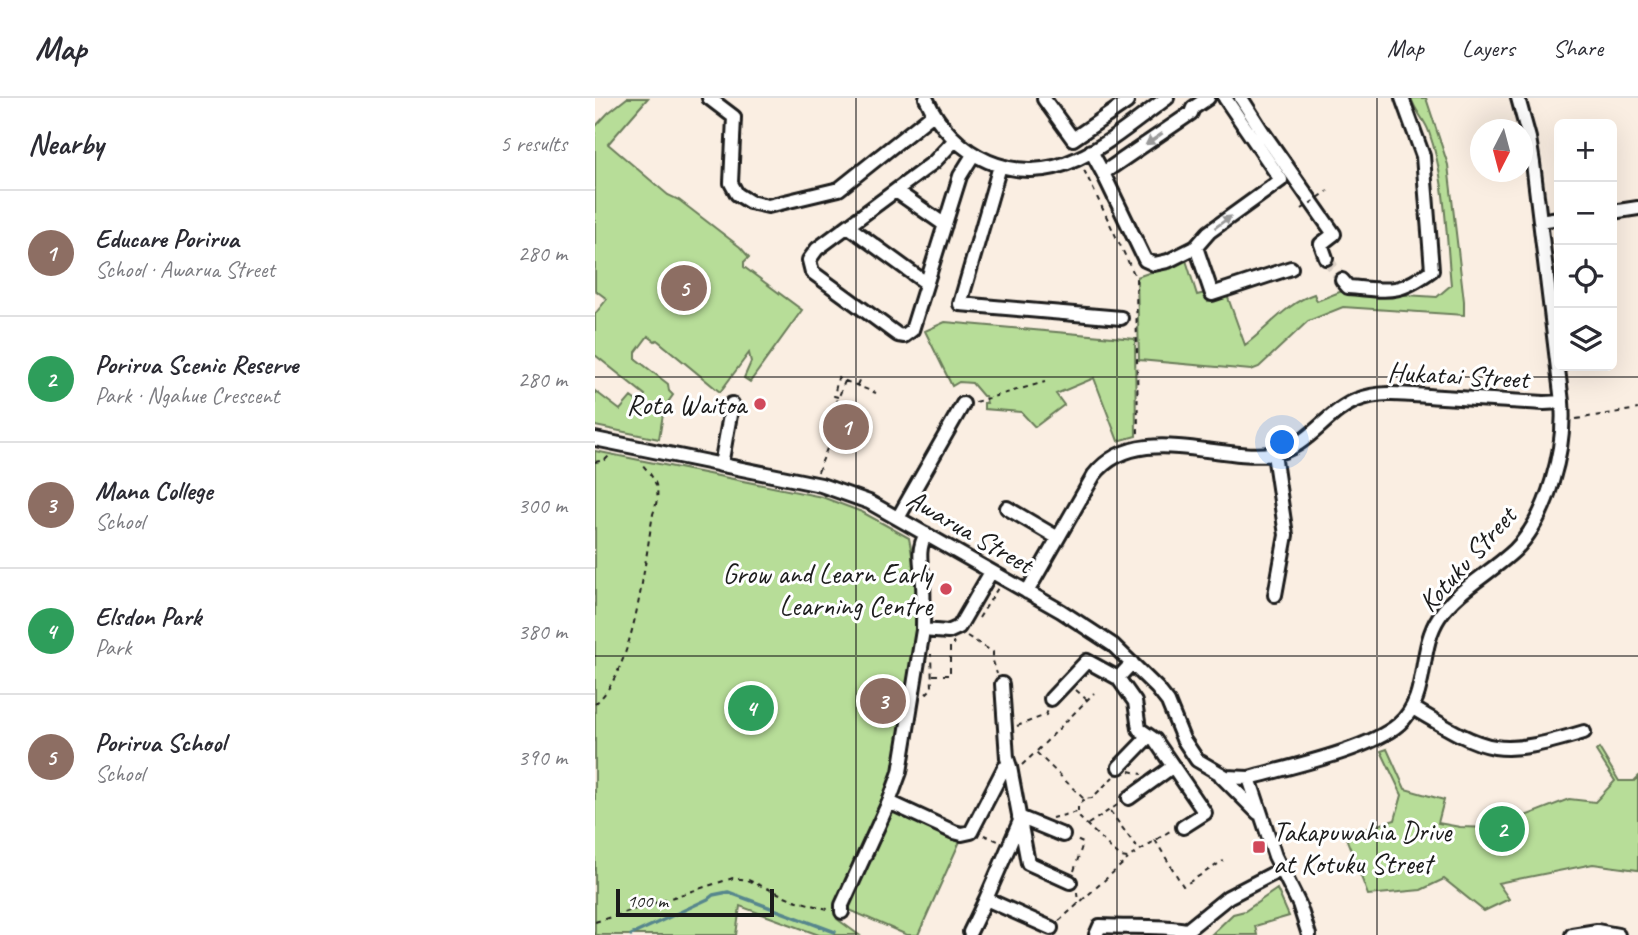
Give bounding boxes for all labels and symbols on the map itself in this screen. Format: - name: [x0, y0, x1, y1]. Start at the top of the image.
- north arrow: [1470, 119, 1533, 182]
- one-way arrow: [1144, 132, 1164, 145]
- one-way arrow: [1214, 215, 1232, 229]
- pin: 5: [661, 262, 707, 314]
- street label: Hukatai Street: [1387, 354, 1532, 396]
- place label: Rota Waitoa: [627, 387, 749, 422]
- marker: Rota Waitoa: [752, 396, 768, 412]
- pin: 1: [823, 401, 869, 453]
- your location: [1265, 425, 1299, 459]
- street label: Awarua Street: [901, 481, 1042, 582]
- street label: Kotuku Street: [1411, 497, 1525, 619]
- place label: Grow and Learn Early Learning Centre: [722, 556, 934, 623]
- marker: Grow and Learn Early Learning Centre: [938, 581, 954, 597]
- pin: 3: [860, 675, 906, 727]
- pin: 4: [728, 682, 774, 734]
- pin: 2: [1479, 803, 1525, 855]
- place label: Takapuwahia Drive at Kotuku Street: [1273, 814, 1453, 881]
- marker: Takapuwahia Drive at Kotuku Street: [1251, 839, 1267, 855]
- scale bar: [616, 886, 773, 918]

